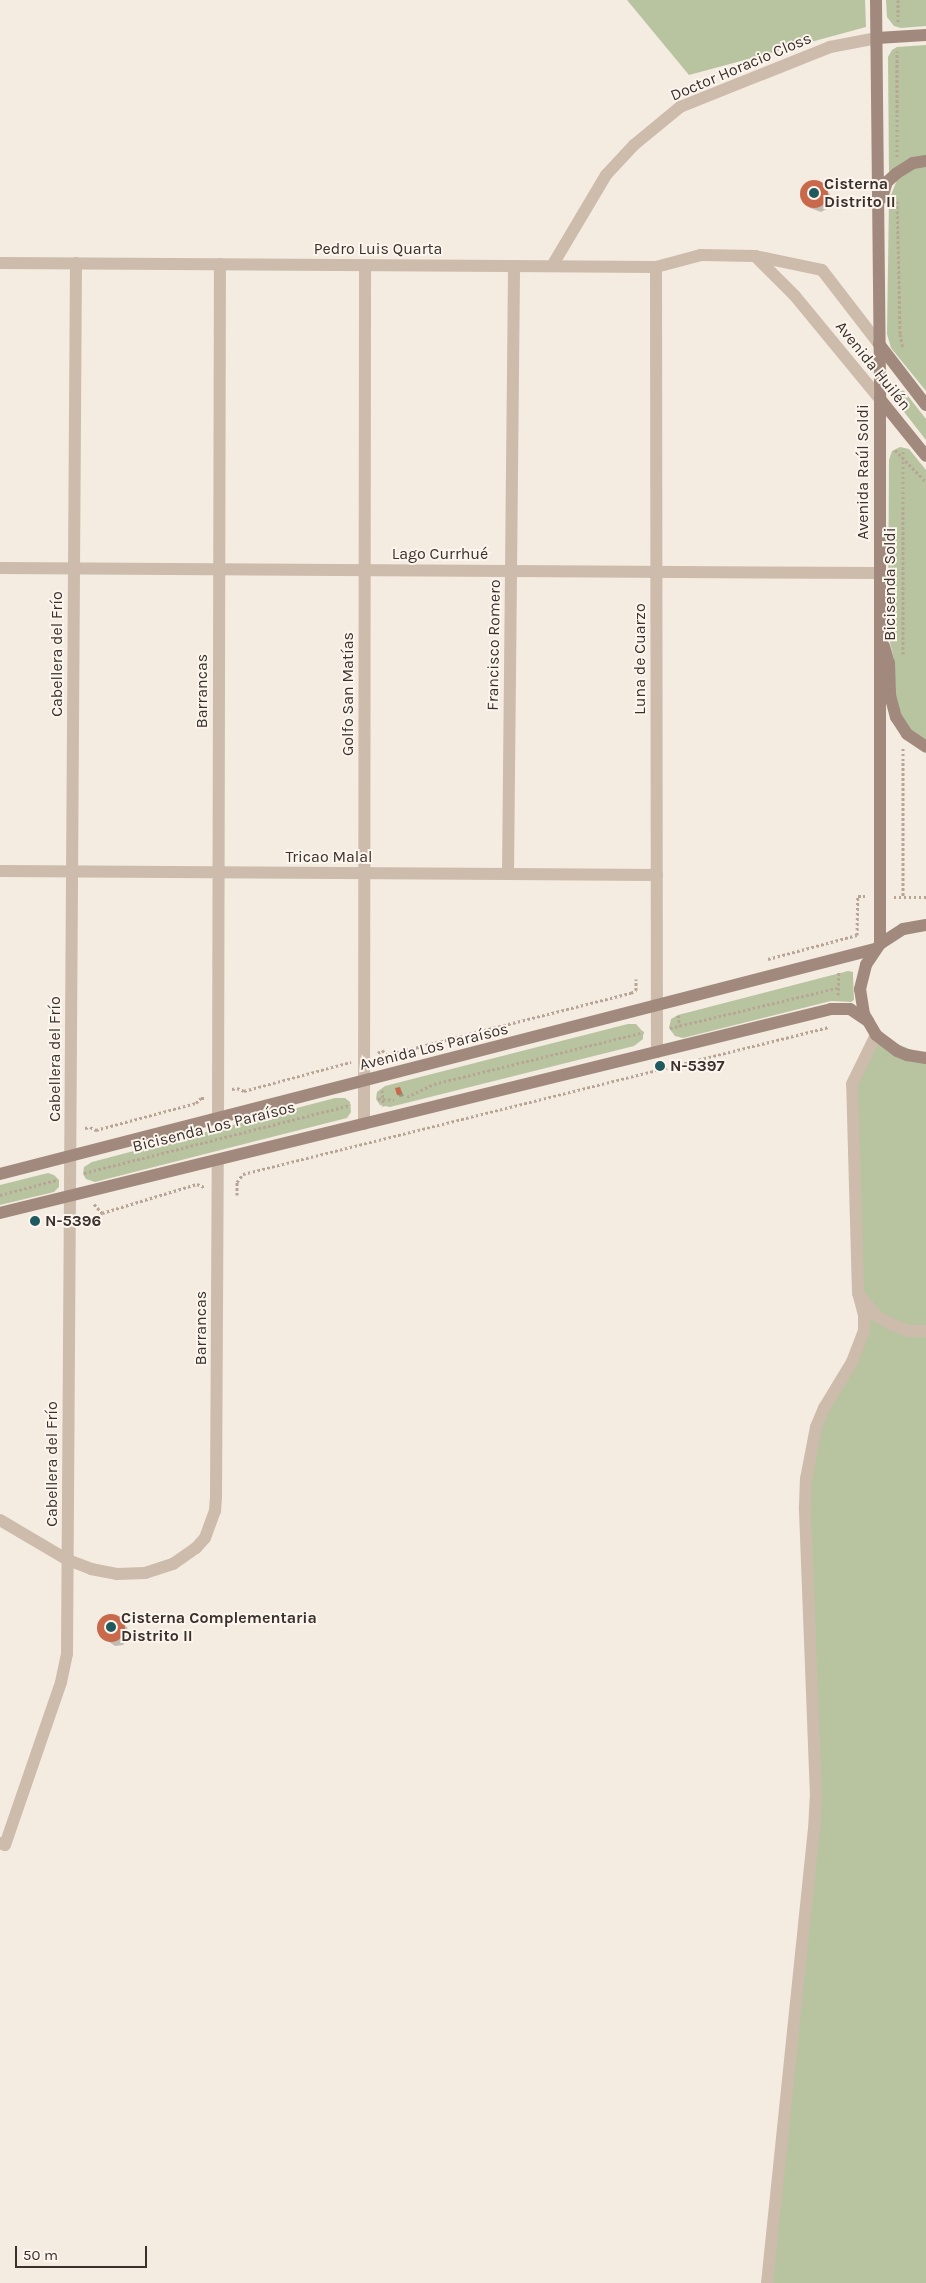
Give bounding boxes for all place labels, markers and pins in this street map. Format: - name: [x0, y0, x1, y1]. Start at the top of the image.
- place label: Cisterna Distrito II: [824, 174, 896, 212]
- marker: Cisterna Distrito II: [808, 187, 820, 199]
- place label: N-5397: [670, 1056, 724, 1076]
- marker: N-5397: [654, 1060, 666, 1072]
- place label: N-5396: [45, 1211, 101, 1231]
- marker: N-5396: [29, 1215, 41, 1227]
- place label: Cisterna Complementaria Distrito II: [121, 1608, 317, 1646]
- marker: Cisterna Complementaria Distrito II: [105, 1621, 117, 1633]

